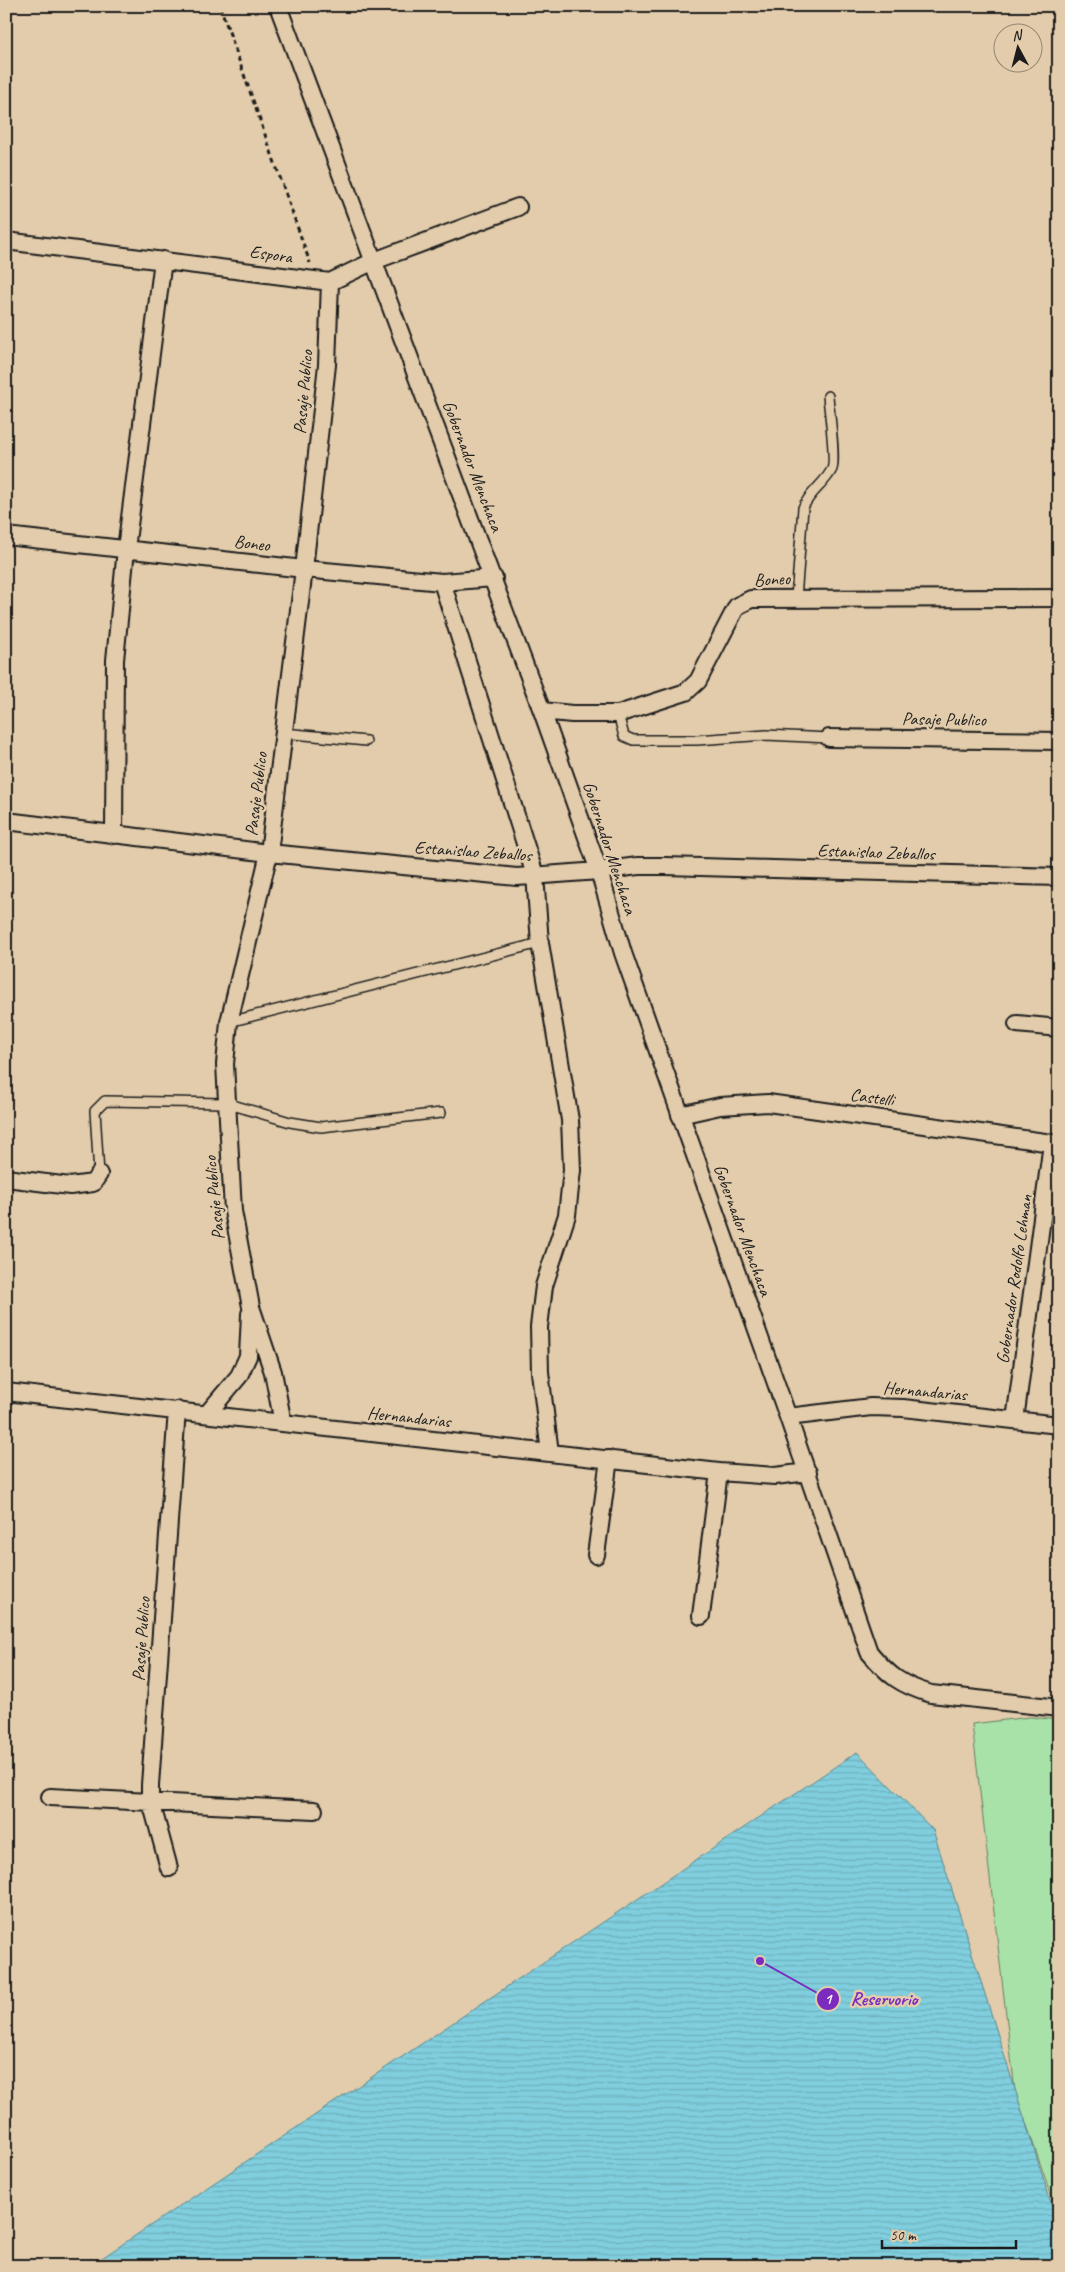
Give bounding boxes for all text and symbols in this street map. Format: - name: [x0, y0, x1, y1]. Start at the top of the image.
- north arrow: [992, 22, 1042, 72]
- text: N: [1011, 26, 1024, 45]
- street label: Espora: [248, 240, 295, 268]
- street label: Pasaje Publico: [288, 348, 318, 435]
- street label: Gobernador Menchaca: [438, 397, 508, 536]
- street label: Boneo: [233, 530, 273, 556]
- street label: Boneo: [753, 567, 792, 591]
- street label: Pasaje Publico: [902, 707, 988, 731]
- street label: Pasaje Publico: [240, 749, 272, 837]
- street label: Gobernador Menchaca: [578, 779, 642, 918]
- street label: Estanislao Zeballos: [414, 836, 534, 866]
- street label: Estanislao Zeballos: [817, 839, 937, 865]
- street label: Castelli: [849, 1083, 898, 1111]
- street label: Pasaje Publico: [198, 1153, 229, 1241]
- street label: Gobernador Menchaca: [709, 1161, 777, 1300]
- street label: Gobernador Rodolfo Lehman: [991, 1192, 1037, 1365]
- street label: Hernandarias: [882, 1376, 969, 1406]
- street label: Hernandarias: [366, 1402, 454, 1432]
- street label: Pasaje Publico: [127, 1595, 155, 1682]
- callout: Reservorio: [815, 1982, 927, 2016]
- text: Reservorio: [850, 1987, 920, 2011]
- text: 1: [825, 1990, 834, 2009]
- scale bar: [882, 2217, 1016, 2249]
- text: 50 m: [890, 2226, 917, 2245]

